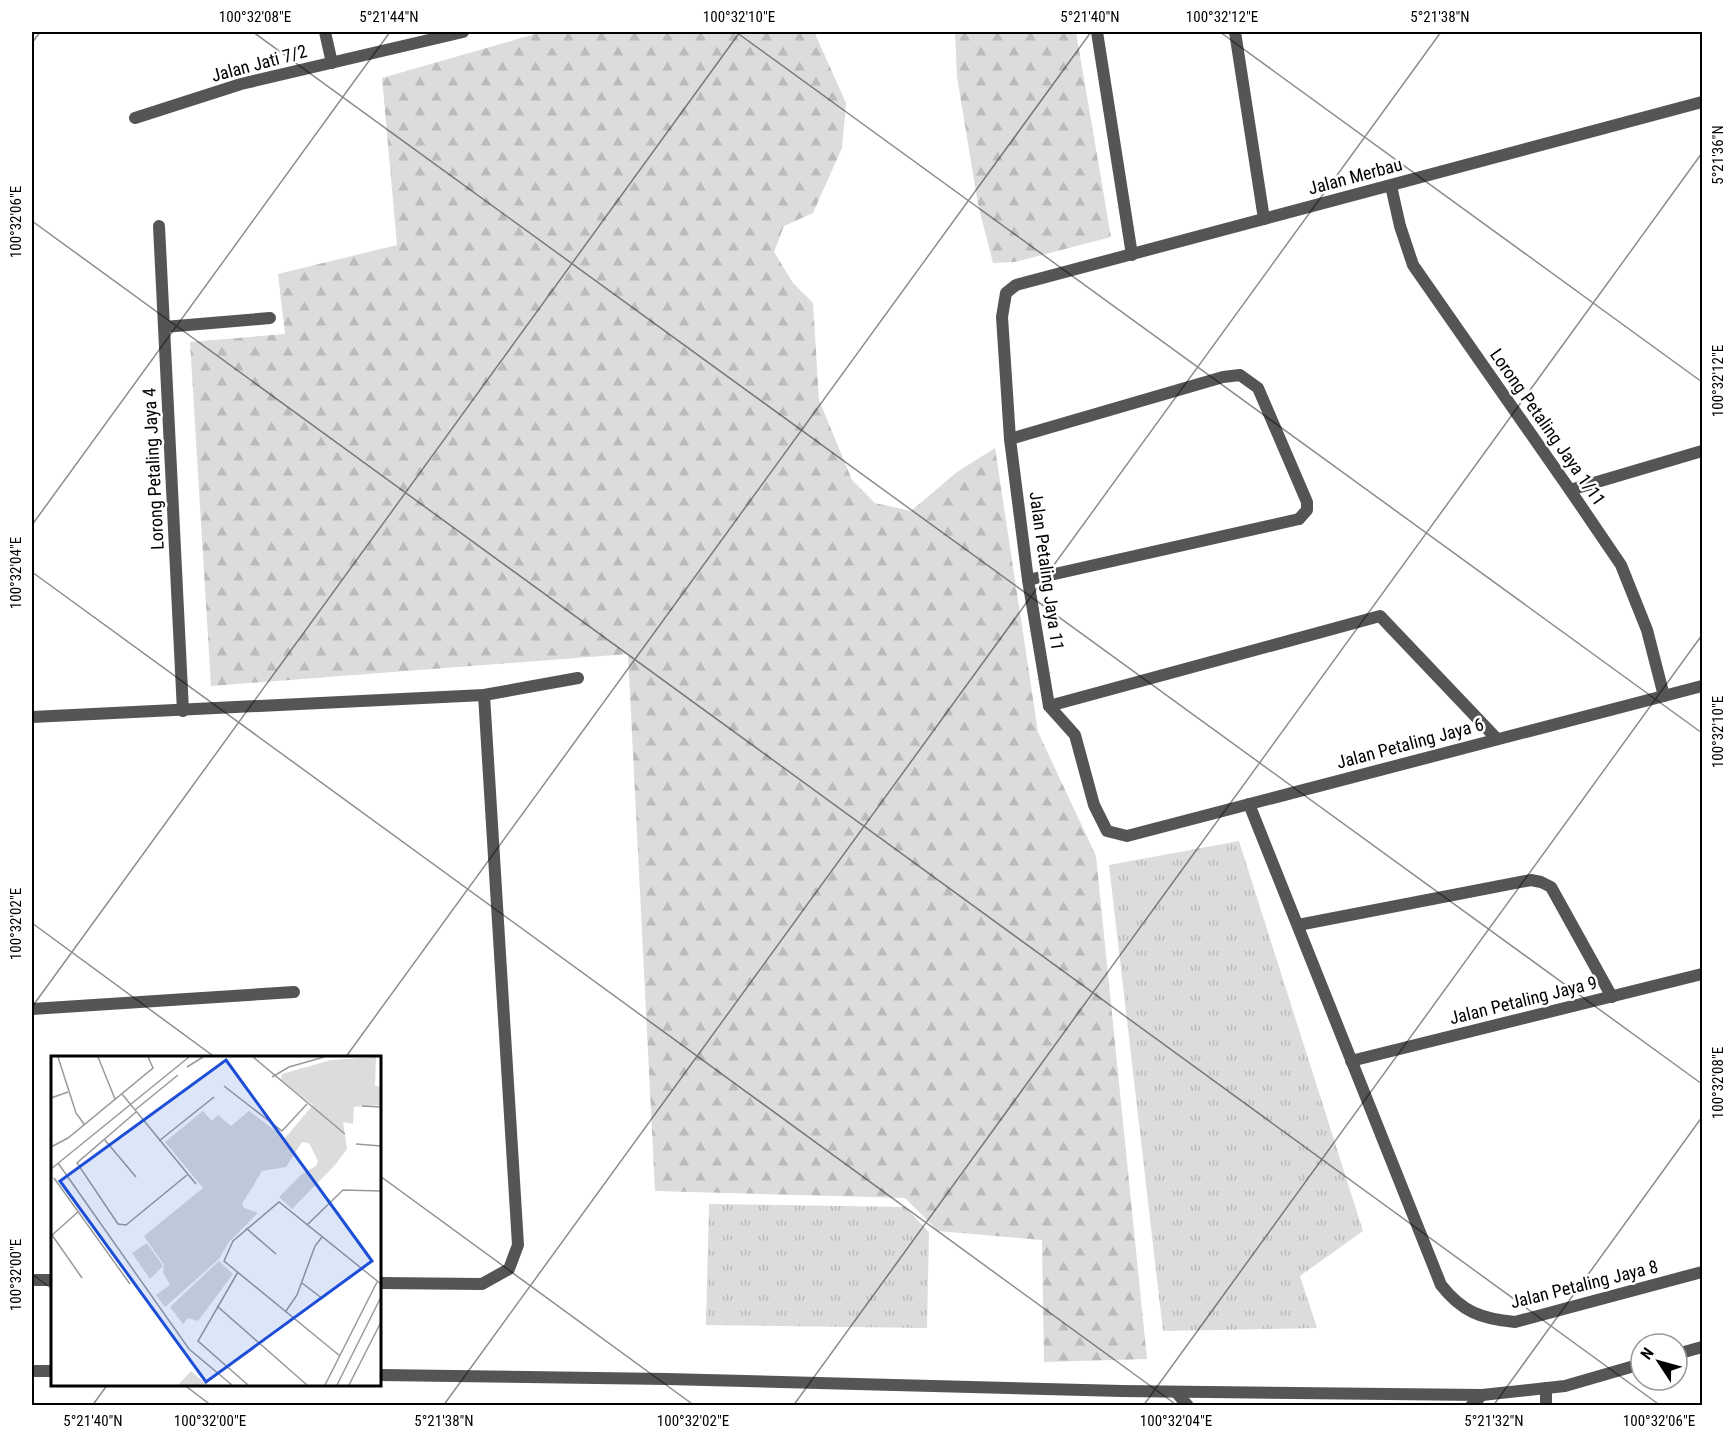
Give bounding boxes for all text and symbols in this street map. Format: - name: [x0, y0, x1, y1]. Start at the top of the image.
- text: 100°32'08"E: [219, 8, 291, 26]
- text: 5°21'44"N: [359, 8, 419, 26]
- text: 100°32'10"E: [703, 8, 775, 26]
- text: 5°21'40"N: [1060, 8, 1120, 26]
- text: 100°32'12"E: [1186, 8, 1258, 26]
- text: 5°21'38"N: [1410, 8, 1470, 26]
- street label: Jalan Jati 7/2: [209, 40, 309, 86]
- text: 5°21'36"N: [1709, 125, 1727, 185]
- street label: Jalan Merbau: [1306, 153, 1404, 199]
- text: 100°32'06"E: [7, 186, 25, 258]
- street label: Lorong Petaling Jaya 1/11: [1486, 345, 1610, 509]
- text: 100°32'12"E: [1709, 345, 1727, 417]
- street label: Lorong Petaling Jaya 4: [138, 387, 168, 550]
- street label: Jalan Petaling Jaya 11: [1025, 490, 1069, 652]
- text: 100°32'04"E: [7, 537, 25, 609]
- text: 100°32'10"E: [1709, 696, 1727, 768]
- street label: Jalan Petaling Jaya 6: [1334, 713, 1486, 773]
- text: 100°32'02"E: [7, 888, 25, 960]
- street label: Jalan Petaling Jaya 9: [1447, 972, 1599, 1028]
- text: 100°32'08"E: [1709, 1047, 1727, 1119]
- inset map: [51, 1056, 381, 1386]
- text: 100°32'00"E: [7, 1239, 25, 1311]
- street label: Jalan Petaling Jaya 8: [1508, 1256, 1660, 1312]
- north arrow: [1629, 1332, 1689, 1392]
- text: N: [1637, 1344, 1658, 1363]
- text: 5°21'40"N: [63, 1412, 123, 1430]
- text: 100°32'00"E: [174, 1412, 246, 1430]
- text: 5°21'38"N: [414, 1412, 474, 1430]
- text: 100°32'02"E: [657, 1412, 729, 1430]
- text: 100°32'04"E: [1140, 1412, 1212, 1430]
- text: 5°21'32"N: [1464, 1412, 1524, 1430]
- text: 100°32'06"E: [1623, 1412, 1695, 1430]

